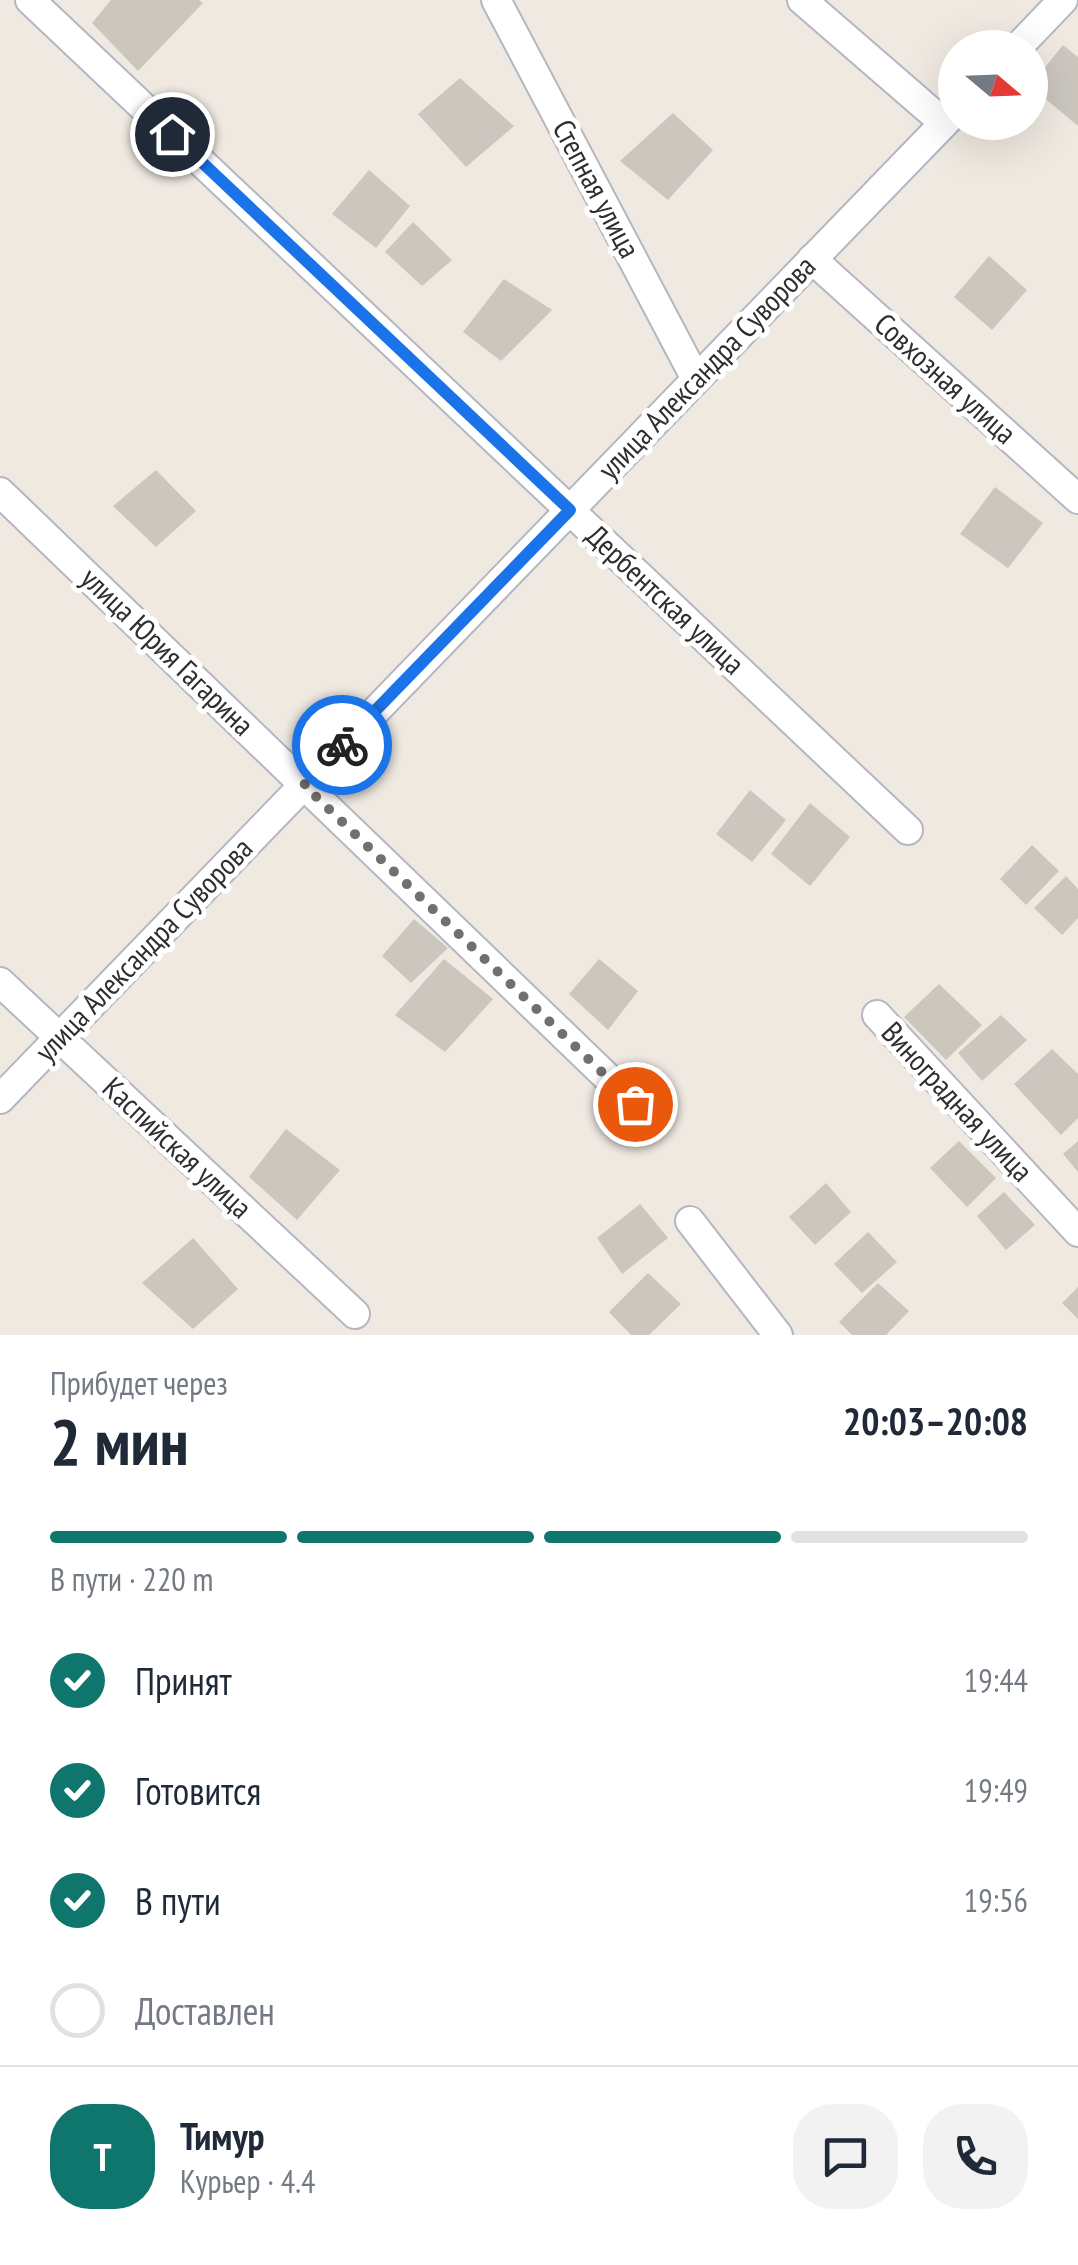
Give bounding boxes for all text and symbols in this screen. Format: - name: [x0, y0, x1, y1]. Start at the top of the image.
- north arrow: [938, 30, 1048, 140]
- map controls: [938, 30, 1048, 140]
- pin: [130, 92, 215, 177]
- icon: home: [145, 107, 200, 162]
- street label: Степная улица: [545, 112, 650, 264]
- street label: улица Александра Суворова: [589, 247, 823, 487]
- street label: Совхозная улица: [867, 304, 1025, 452]
- street label: Дербентская улица: [579, 516, 753, 682]
- street label: улица Юрия Гагарина: [73, 558, 263, 743]
- courier: [292, 695, 392, 795]
- icon: bike: [315, 718, 370, 773]
- street label: улица Александра Суворова: [26, 829, 260, 1069]
- street label: Виноградная улица: [874, 1013, 1042, 1189]
- pin: [593, 1062, 678, 1147]
- street label: Каспийская улица: [95, 1068, 261, 1226]
- icon: bag: [608, 1077, 663, 1132]
- text: Прибудет через: [50, 1362, 228, 1404]
- text: 20:03–20:08: [843, 1396, 1028, 1445]
- text: 2 мин: [50, 1399, 189, 1483]
- text: В пути · 220 m: [50, 1558, 213, 1600]
- icon: check: [50, 1653, 105, 1708]
- text: Принят: [135, 1656, 232, 1705]
- text: 19:44: [964, 1659, 1028, 1701]
- icon: check: [50, 1763, 105, 1818]
- text: Готовится: [135, 1766, 261, 1815]
- text: 19:49: [964, 1769, 1028, 1811]
- icon: check: [50, 1873, 105, 1928]
- text: В пути: [135, 1876, 221, 1925]
- text: 19:56: [964, 1879, 1028, 1921]
- text: Доставлен: [135, 1986, 275, 2035]
- button: chat: [793, 2104, 898, 2209]
- button: phone: [923, 2104, 1028, 2209]
- text: Тимур: [180, 2111, 265, 2160]
- text: Т: [93, 2132, 112, 2181]
- text: Курьер · 4.4: [180, 2160, 315, 2202]

